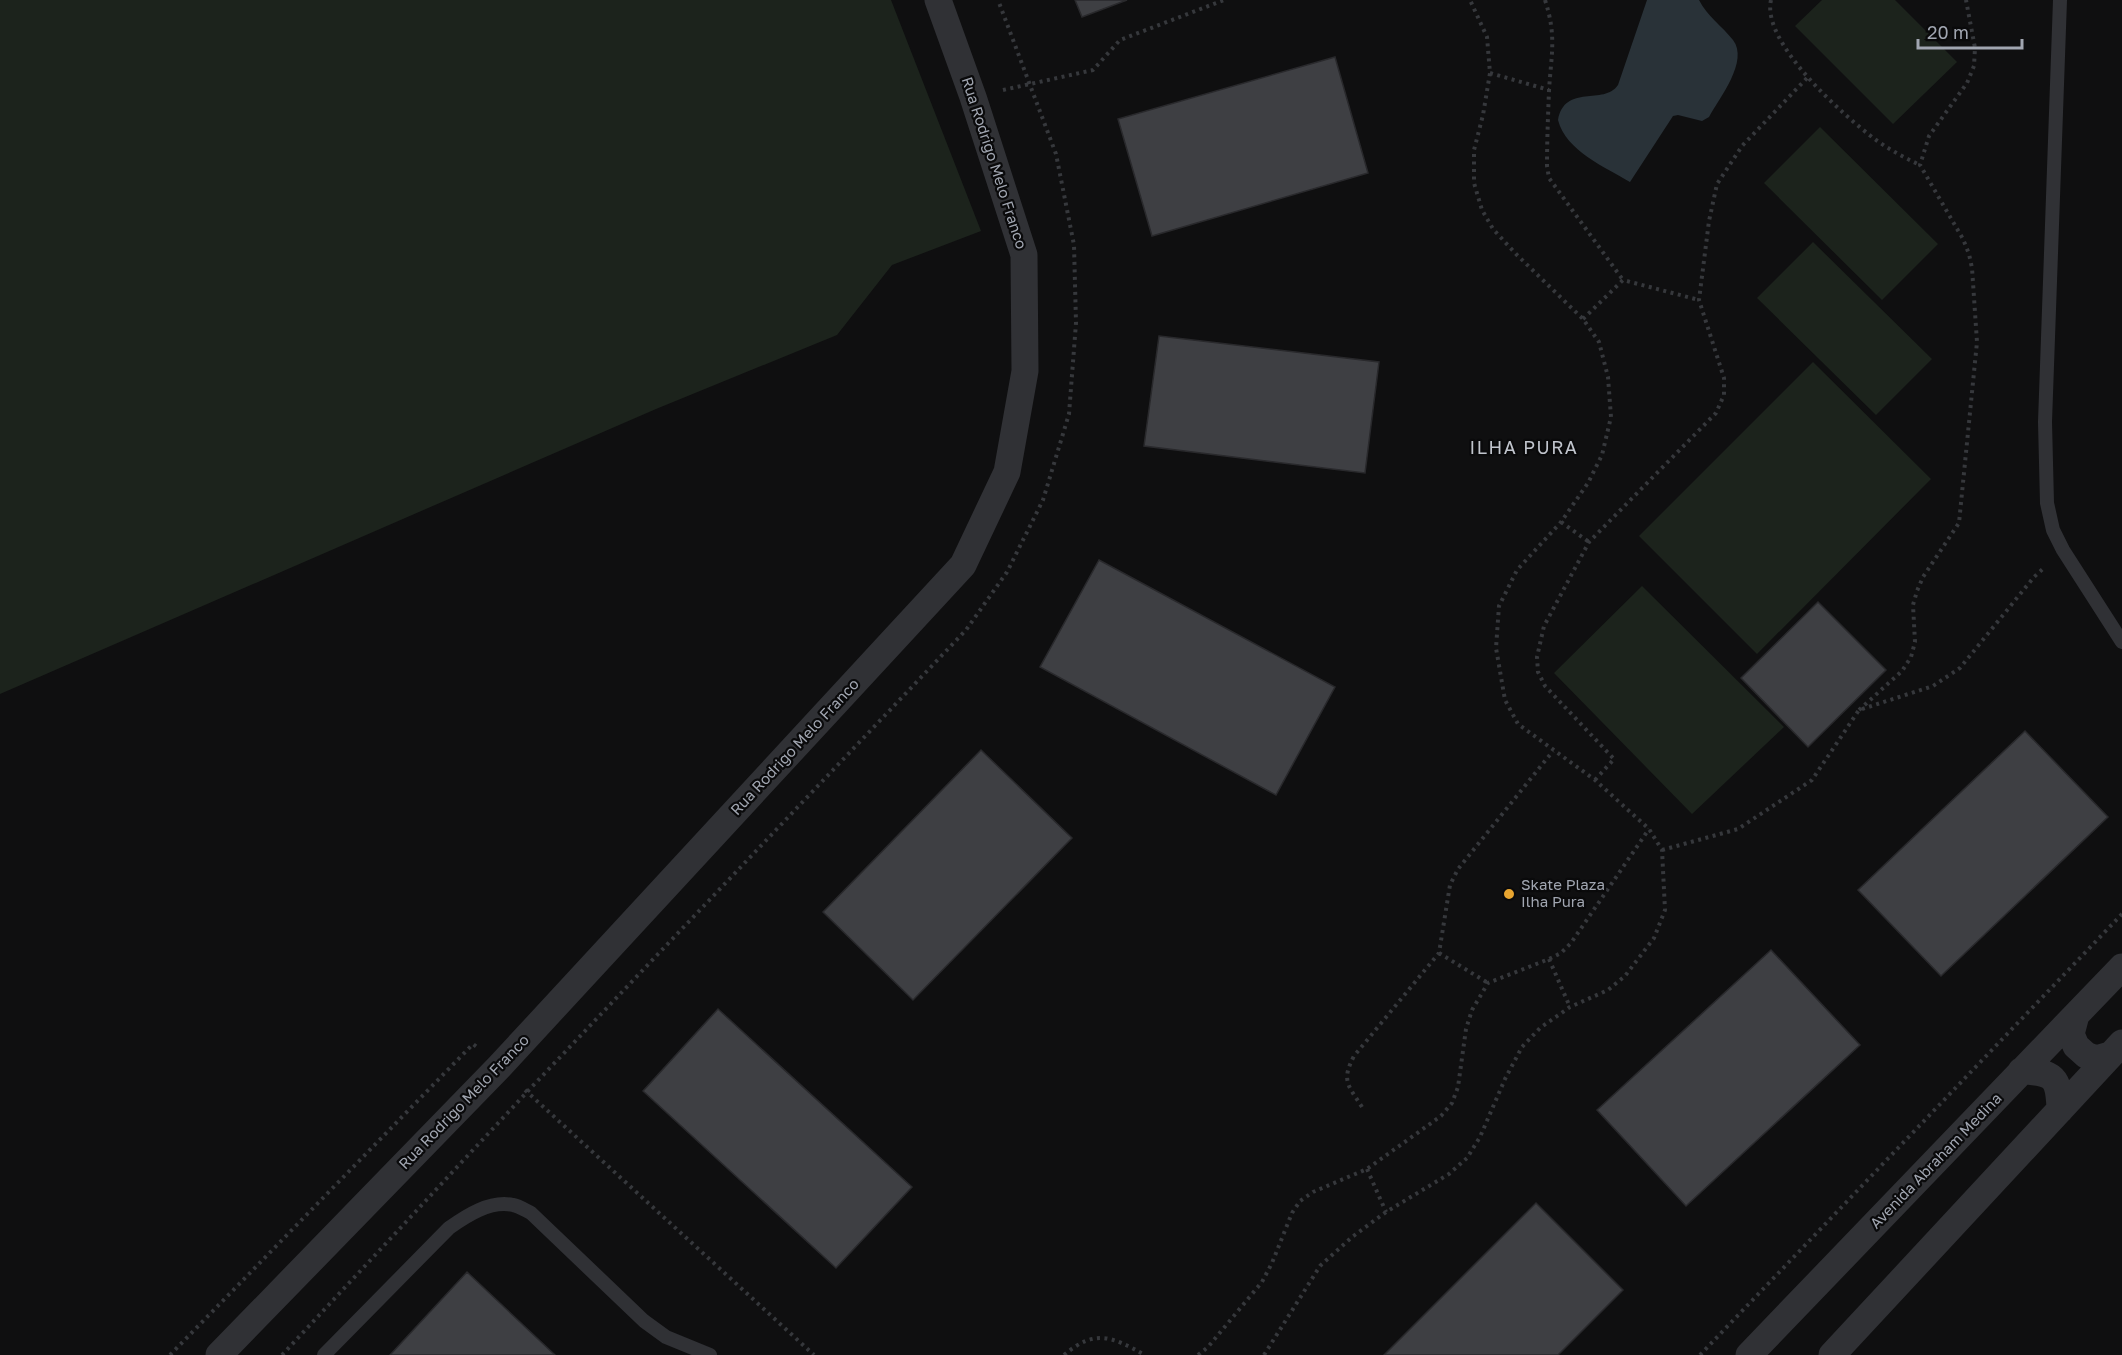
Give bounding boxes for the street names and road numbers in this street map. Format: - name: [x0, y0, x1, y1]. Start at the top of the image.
- street label: Rua Rodrigo Melo Franco: [959, 74, 1031, 251]
- street label: Rua Rodrigo Melo Franco: [726, 674, 862, 818]
- street label: Rua Rodrigo Melo Franco: [394, 1030, 532, 1172]
- street label: Avenida Abraham Medina: [1866, 1089, 2005, 1232]

